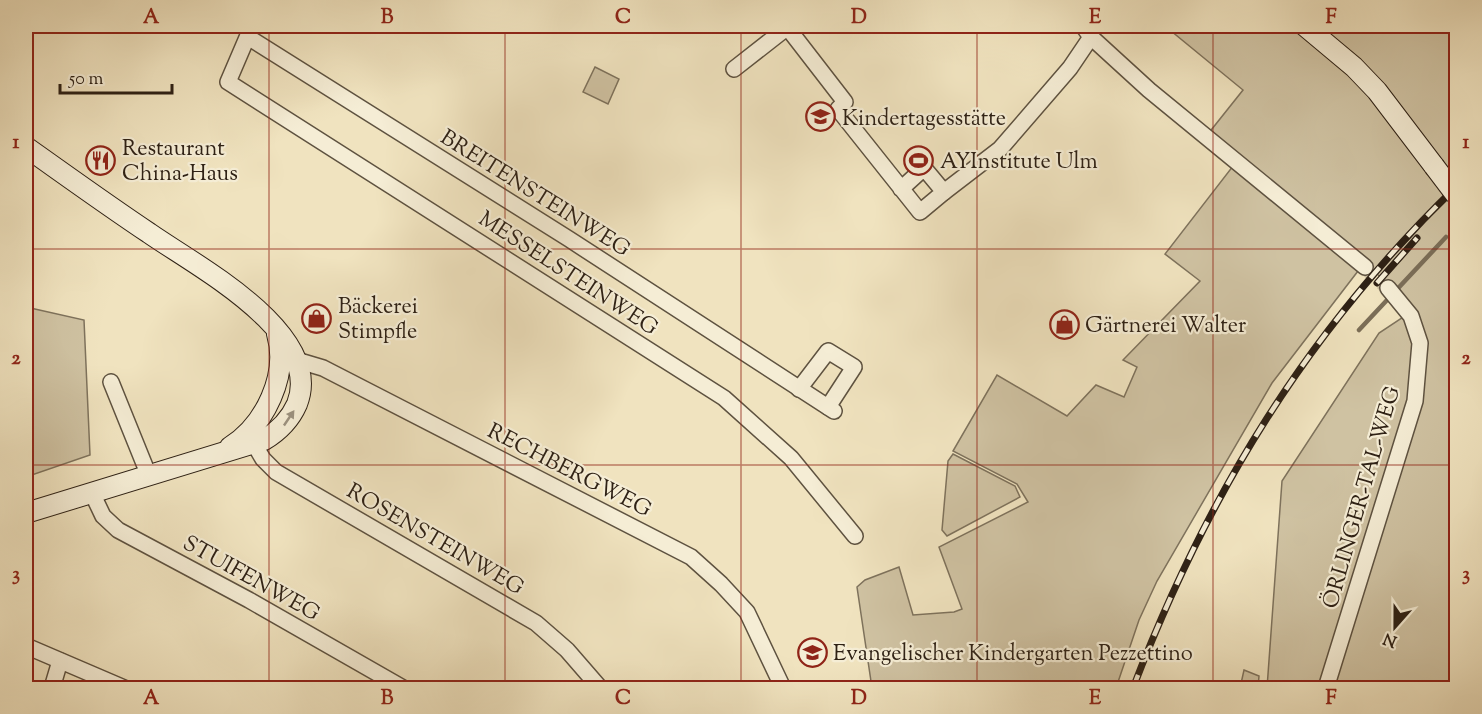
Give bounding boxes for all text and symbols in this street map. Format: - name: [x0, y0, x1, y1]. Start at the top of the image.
- text: A: [143, 4, 160, 33]
- text: B: [381, 4, 394, 33]
- text: C: [615, 4, 631, 33]
- text: D: [851, 4, 867, 33]
- text: E: [1089, 4, 1102, 33]
- text: F: [1325, 4, 1337, 33]
- scale bar: [60, 57, 172, 95]
- text: 50 m: [68, 67, 104, 93]
- school or university icon: Kindertagesstätte: [805, 101, 837, 133]
- place label: Kindertagesstätte: [842, 104, 1006, 136]
- street label: BREITENSTEINWEG: [433, 123, 636, 266]
- text: 1: [13, 129, 20, 158]
- text: 1: [1463, 129, 1470, 158]
- place label: Restaurant China-Haus: [122, 134, 238, 191]
- restaurant icon: Restaurant China-Haus: [85, 144, 117, 176]
- sports icon: AYInstitute Ulm: [903, 144, 935, 176]
- place label: AYInstitute Ulm: [940, 147, 1098, 179]
- street label: MESSELSTEINWEG: [471, 204, 664, 345]
- place label: Bäckerei Stimpfle: [338, 292, 418, 349]
- shop icon: Bäckerei Stimpfle: [301, 302, 333, 334]
- shop icon: Gärtnerei Walter: [1048, 308, 1080, 340]
- place label: Gärtnerei Walter: [1085, 311, 1246, 343]
- text: 2: [11, 345, 21, 374]
- text: 2: [1461, 345, 1471, 374]
- street label: ÖRLINGER-TAL-WEG: [1315, 383, 1410, 613]
- one-way arrow: [283, 409, 294, 426]
- street label: RECHBERGWEG: [481, 417, 656, 527]
- street label: ROSENSTEINWEG: [340, 477, 529, 605]
- street label: STUIFENWEG: [176, 529, 325, 631]
- text: 3: [12, 561, 20, 590]
- text: 3: [1462, 561, 1470, 590]
- north arrow: [1365, 597, 1425, 657]
- text: N: [1380, 626, 1401, 652]
- school or university icon: Evangelischer Kindergarten Pezzettino: [796, 636, 828, 668]
- place label: Evangelischer Kindergarten Pezzettino: [833, 639, 1193, 671]
- text: A: [143, 685, 160, 714]
- text: B: [381, 685, 394, 714]
- text: C: [615, 685, 631, 714]
- text: D: [851, 685, 867, 714]
- text: E: [1089, 685, 1102, 714]
- text: F: [1325, 685, 1337, 714]

